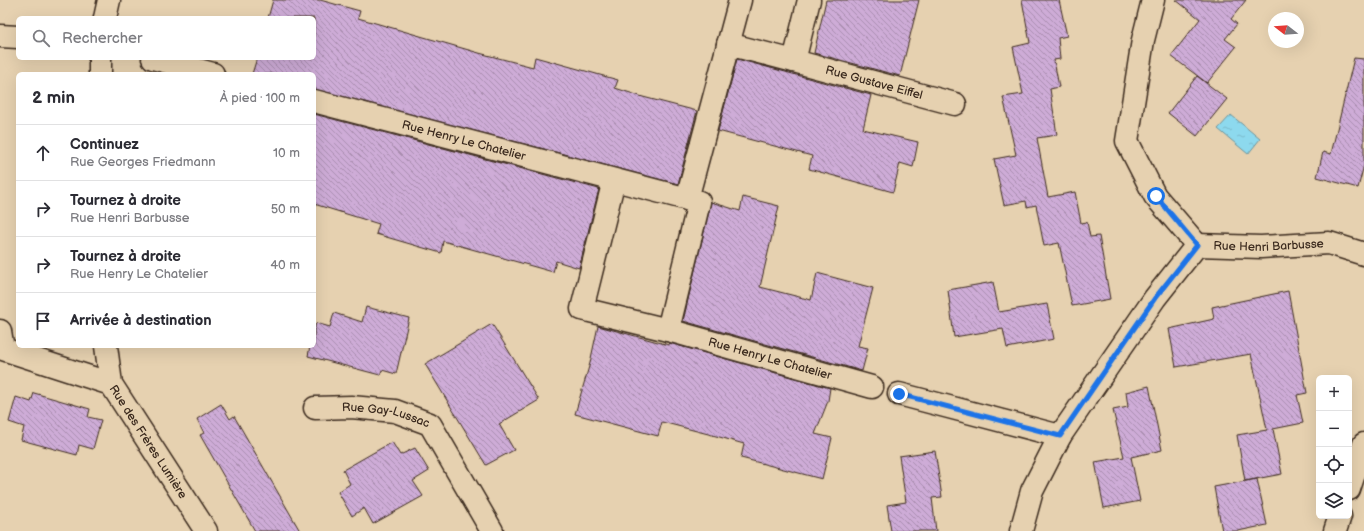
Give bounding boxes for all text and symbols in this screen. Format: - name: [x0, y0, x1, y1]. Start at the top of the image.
- north arrow: [1268, 12, 1304, 48]
- search box: [16, 16, 316, 60]
- icon: search: [30, 27, 52, 49]
- text: Rechercher: [62, 29, 142, 48]
- street label: Rue Gustave Eiffel: [824, 62, 924, 103]
- text: 2 min: [32, 88, 75, 108]
- text: À pied · 100 m: [220, 90, 300, 106]
- street label: Rue Henry Le Chatelier: [400, 117, 528, 164]
- text: Continuez: [70, 135, 139, 154]
- icon: ahead: [32, 142, 54, 164]
- text: 10 m: [273, 145, 300, 161]
- text: Rue Georges Friedmann: [70, 154, 216, 170]
- route start: [1147, 187, 1165, 205]
- text: Tournez à droite: [70, 191, 181, 210]
- icon: right: [32, 198, 54, 220]
- text: 50 m: [271, 201, 300, 217]
- text: Rue Henri Barbusse: [70, 210, 189, 226]
- street label: Rue Henri Barbusse: [1213, 236, 1324, 255]
- text: Tournez à droite: [70, 247, 181, 266]
- icon: right: [32, 254, 54, 276]
- text: 40 m: [270, 257, 300, 273]
- text: Rue Henry Le Chatelier: [70, 266, 208, 282]
- icon: arrive: [32, 310, 54, 332]
- text: Arrivée à destination: [70, 311, 212, 330]
- street label: Rue Henry Le Chatelier: [707, 334, 834, 383]
- map controls: [1316, 375, 1352, 519]
- button: +: [1316, 375, 1352, 411]
- street label: Rue des Frères Lumière: [106, 382, 191, 501]
- route end: [890, 385, 908, 403]
- street label: Rue Gay-Lussac: [342, 399, 432, 431]
- button: −: [1316, 411, 1352, 447]
- button: locate: [1316, 447, 1352, 483]
- button: layers: [1316, 483, 1352, 519]

